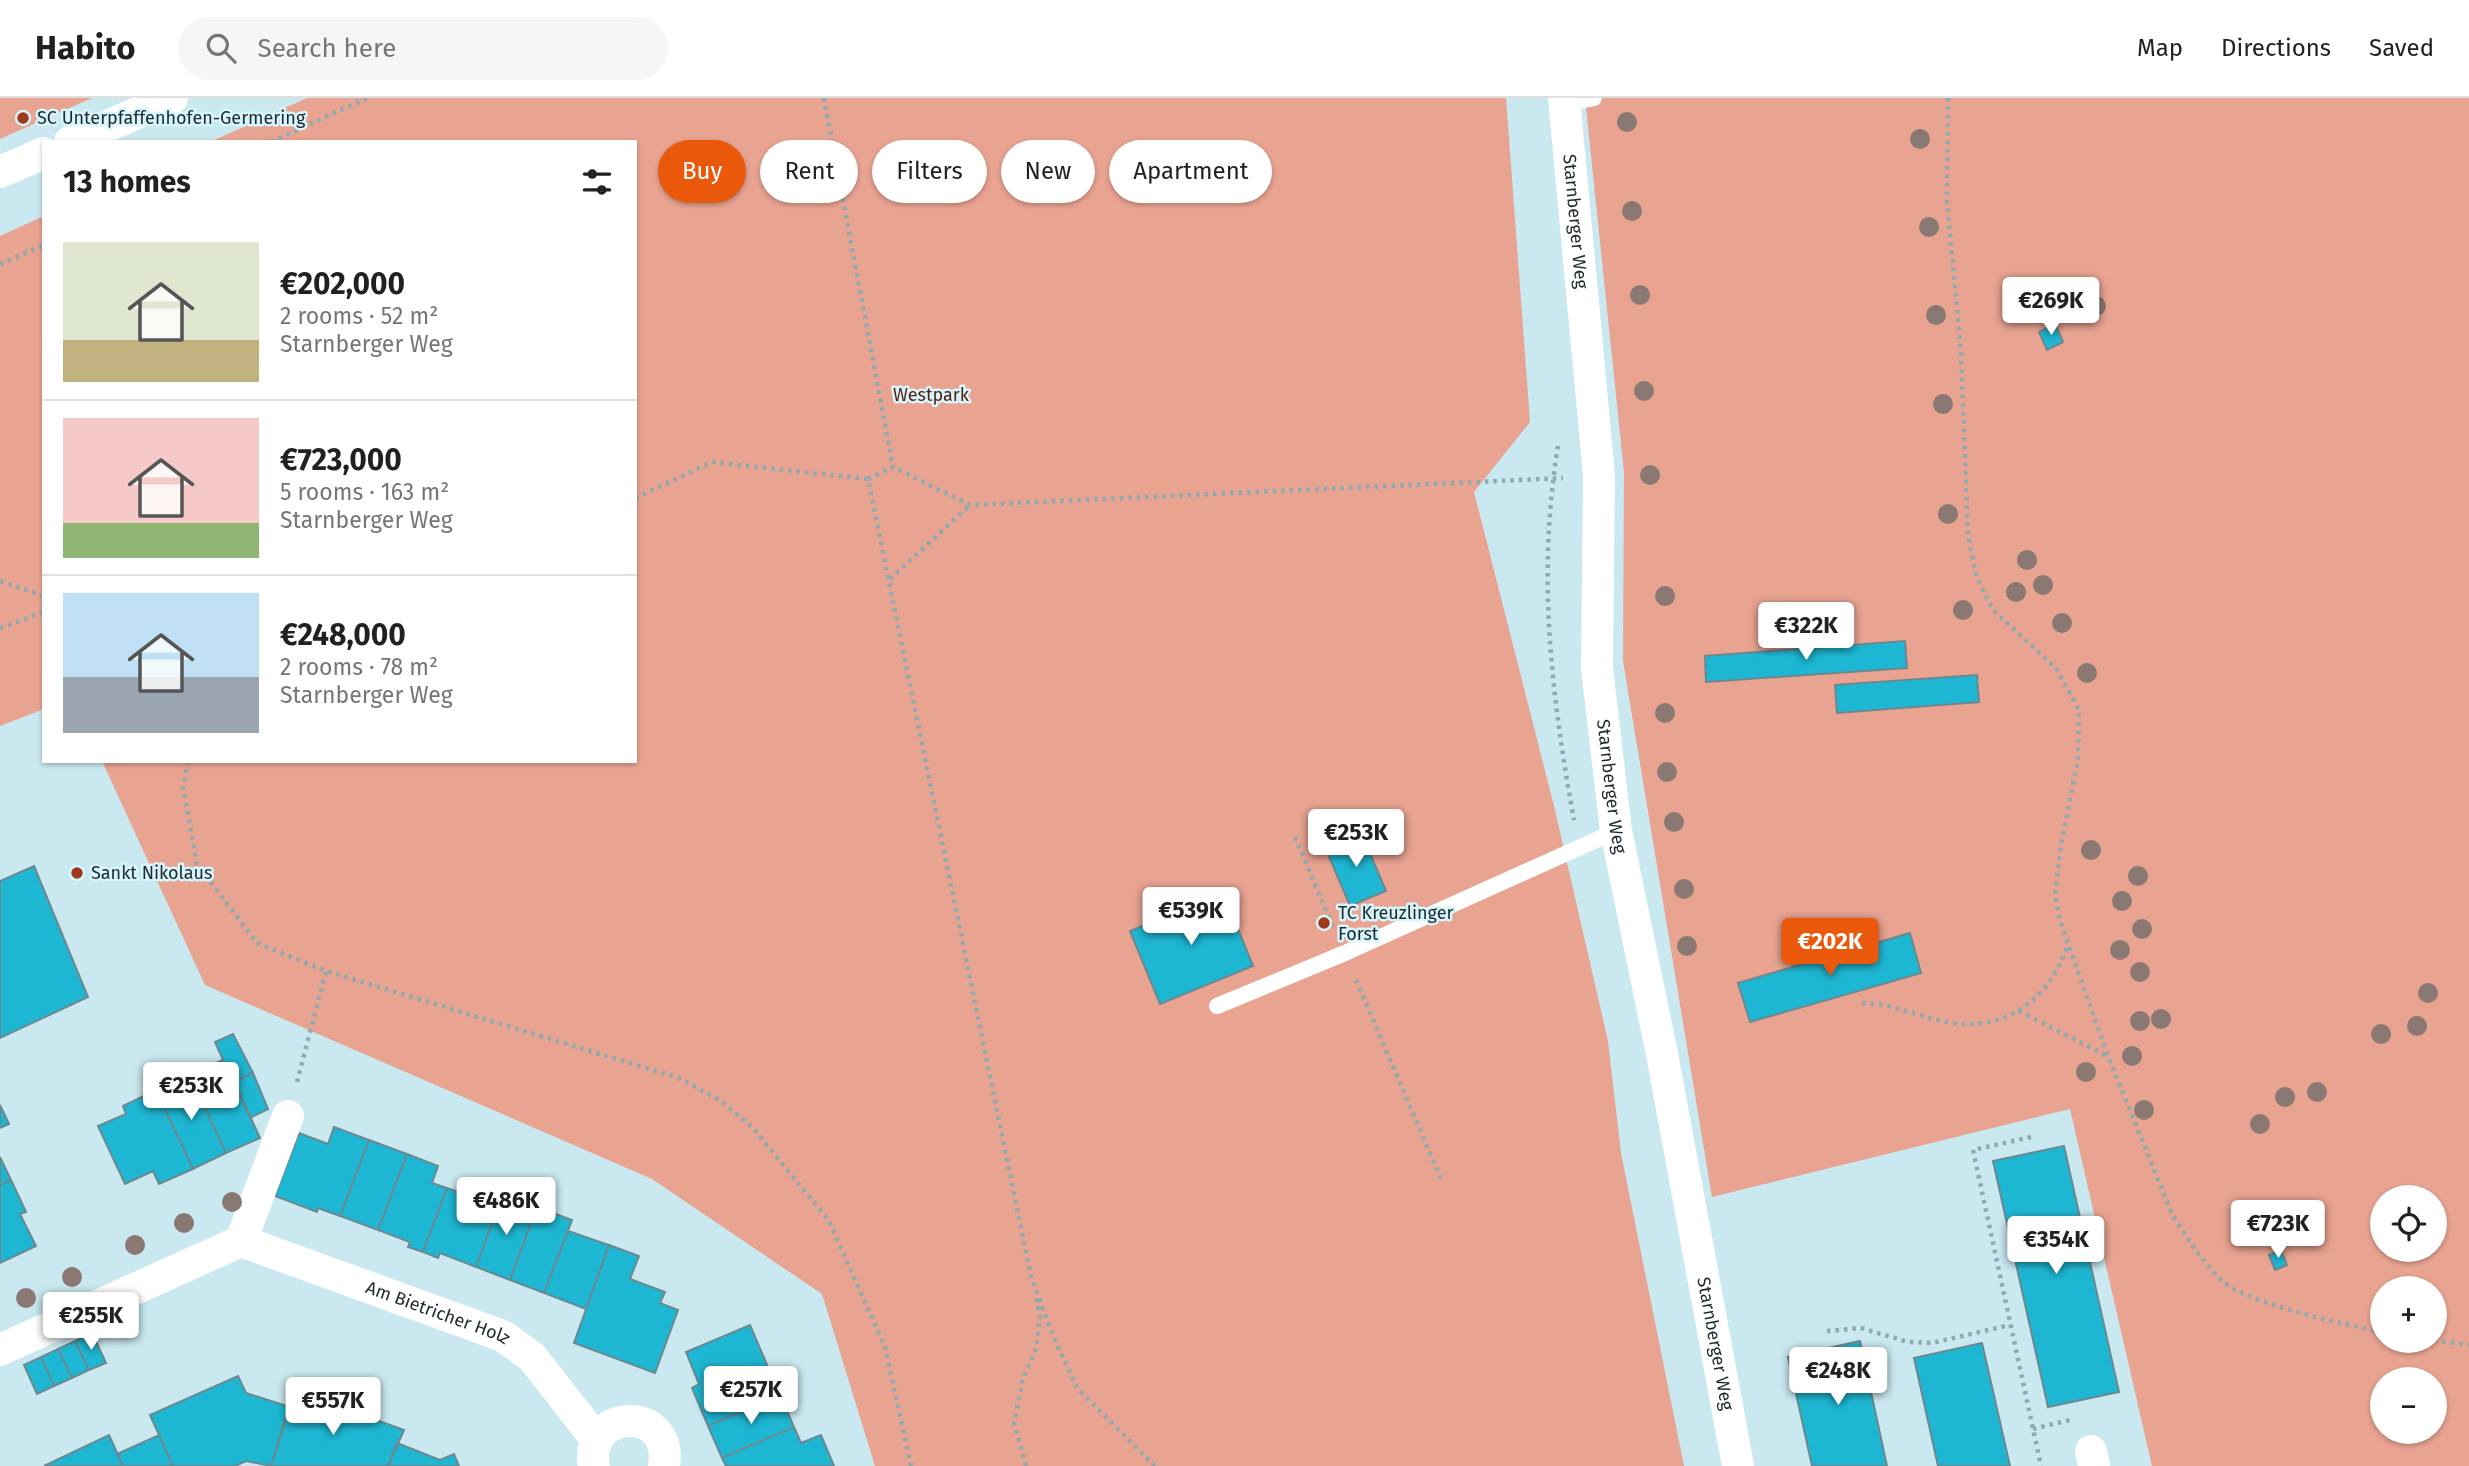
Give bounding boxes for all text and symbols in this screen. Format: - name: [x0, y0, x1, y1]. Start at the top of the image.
- search box: [178, 17, 668, 80]
- text: Habito: [35, 28, 136, 68]
- icon: search: [202, 29, 240, 67]
- text: Search here: [258, 33, 396, 64]
- text: Map: [2137, 34, 2183, 62]
- text: Directions: [2221, 34, 2331, 62]
- text: Saved: [2369, 34, 2434, 62]
- place label: SC Unterpfaffenhofen-Germering: [37, 107, 306, 129]
- marker: SC Unterpfaffenhofen-Germering: [15, 110, 31, 126]
- chip: Buy: [658, 140, 746, 203]
- chip: Rent: [760, 140, 858, 203]
- chip: Filters: [872, 140, 987, 203]
- chip: New: [1001, 140, 1095, 203]
- chip: Apartment: [1109, 140, 1272, 203]
- street label: Starnberger Weg: [1558, 153, 1593, 290]
- icon: filters: [578, 163, 616, 201]
- text: 13 homes: [63, 164, 191, 200]
- text: €202,000: [280, 266, 405, 302]
- icon: home: [119, 270, 203, 354]
- pin: €269K: [2002, 278, 2100, 337]
- text: €269K: [2018, 286, 2084, 314]
- text: 2 rooms · 52 m²: [280, 302, 438, 330]
- text: Starnberger Weg: [280, 330, 453, 358]
- park label: Westpark: [893, 384, 970, 406]
- text: €723,000: [280, 442, 402, 478]
- icon: home: [119, 446, 203, 530]
- text: 5 rooms · 163 m²: [280, 478, 449, 506]
- text: Starnberger Weg: [280, 506, 453, 534]
- pin: €322K: [1757, 602, 1855, 662]
- text: €322K: [1774, 611, 1838, 639]
- text: €248,000: [280, 617, 406, 653]
- icon: home: [119, 621, 203, 705]
- text: 2 rooms · 78 m²: [280, 653, 438, 681]
- text: Starnberger Weg: [280, 681, 453, 709]
- street label: Starnberger Weg: [1592, 718, 1632, 856]
- pin: €253K: [1307, 810, 1405, 869]
- text: €253K: [1324, 818, 1388, 846]
- place label: Sankt Nikolaus: [91, 862, 212, 884]
- marker: Sankt Nikolaus: [69, 865, 85, 881]
- pin: €539K: [1142, 888, 1240, 947]
- text: €539K: [1159, 896, 1223, 924]
- place label: TC Kreuzlinger Forst: [1338, 902, 1453, 945]
- marker: TC Kreuzlinger Forst: [1316, 915, 1332, 931]
- pin: €202K: [1781, 918, 1879, 978]
- text: €202K: [1798, 927, 1862, 955]
- pin: €253K: [142, 1062, 240, 1122]
- text: €253K: [159, 1071, 223, 1099]
- pin: €486K: [457, 1178, 555, 1237]
- map controls: [2370, 1185, 2447, 1444]
- button: locate: [2370, 1185, 2447, 1262]
- text: €486K: [473, 1186, 539, 1214]
- pin: €723K: [2229, 1200, 2327, 1260]
- text: €723K: [2247, 1209, 2309, 1237]
- pin: €354K: [2007, 1216, 2105, 1276]
- text: €354K: [2023, 1225, 2089, 1253]
- street label: Starnberger Weg: [1692, 1275, 1739, 1413]
- street label: Am Bietricher Holz: [363, 1276, 515, 1349]
- button: +: [2370, 1276, 2447, 1353]
- pin: €255K: [42, 1292, 140, 1352]
- text: €255K: [59, 1301, 123, 1329]
- pin: €248K: [1789, 1348, 1887, 1407]
- text: €248K: [1805, 1356, 1871, 1384]
- pin: €257K: [702, 1366, 800, 1426]
- button: −: [2370, 1367, 2447, 1444]
- text: €257K: [720, 1375, 782, 1403]
- pin: €557K: [284, 1378, 382, 1437]
- text: €557K: [302, 1386, 364, 1414]

